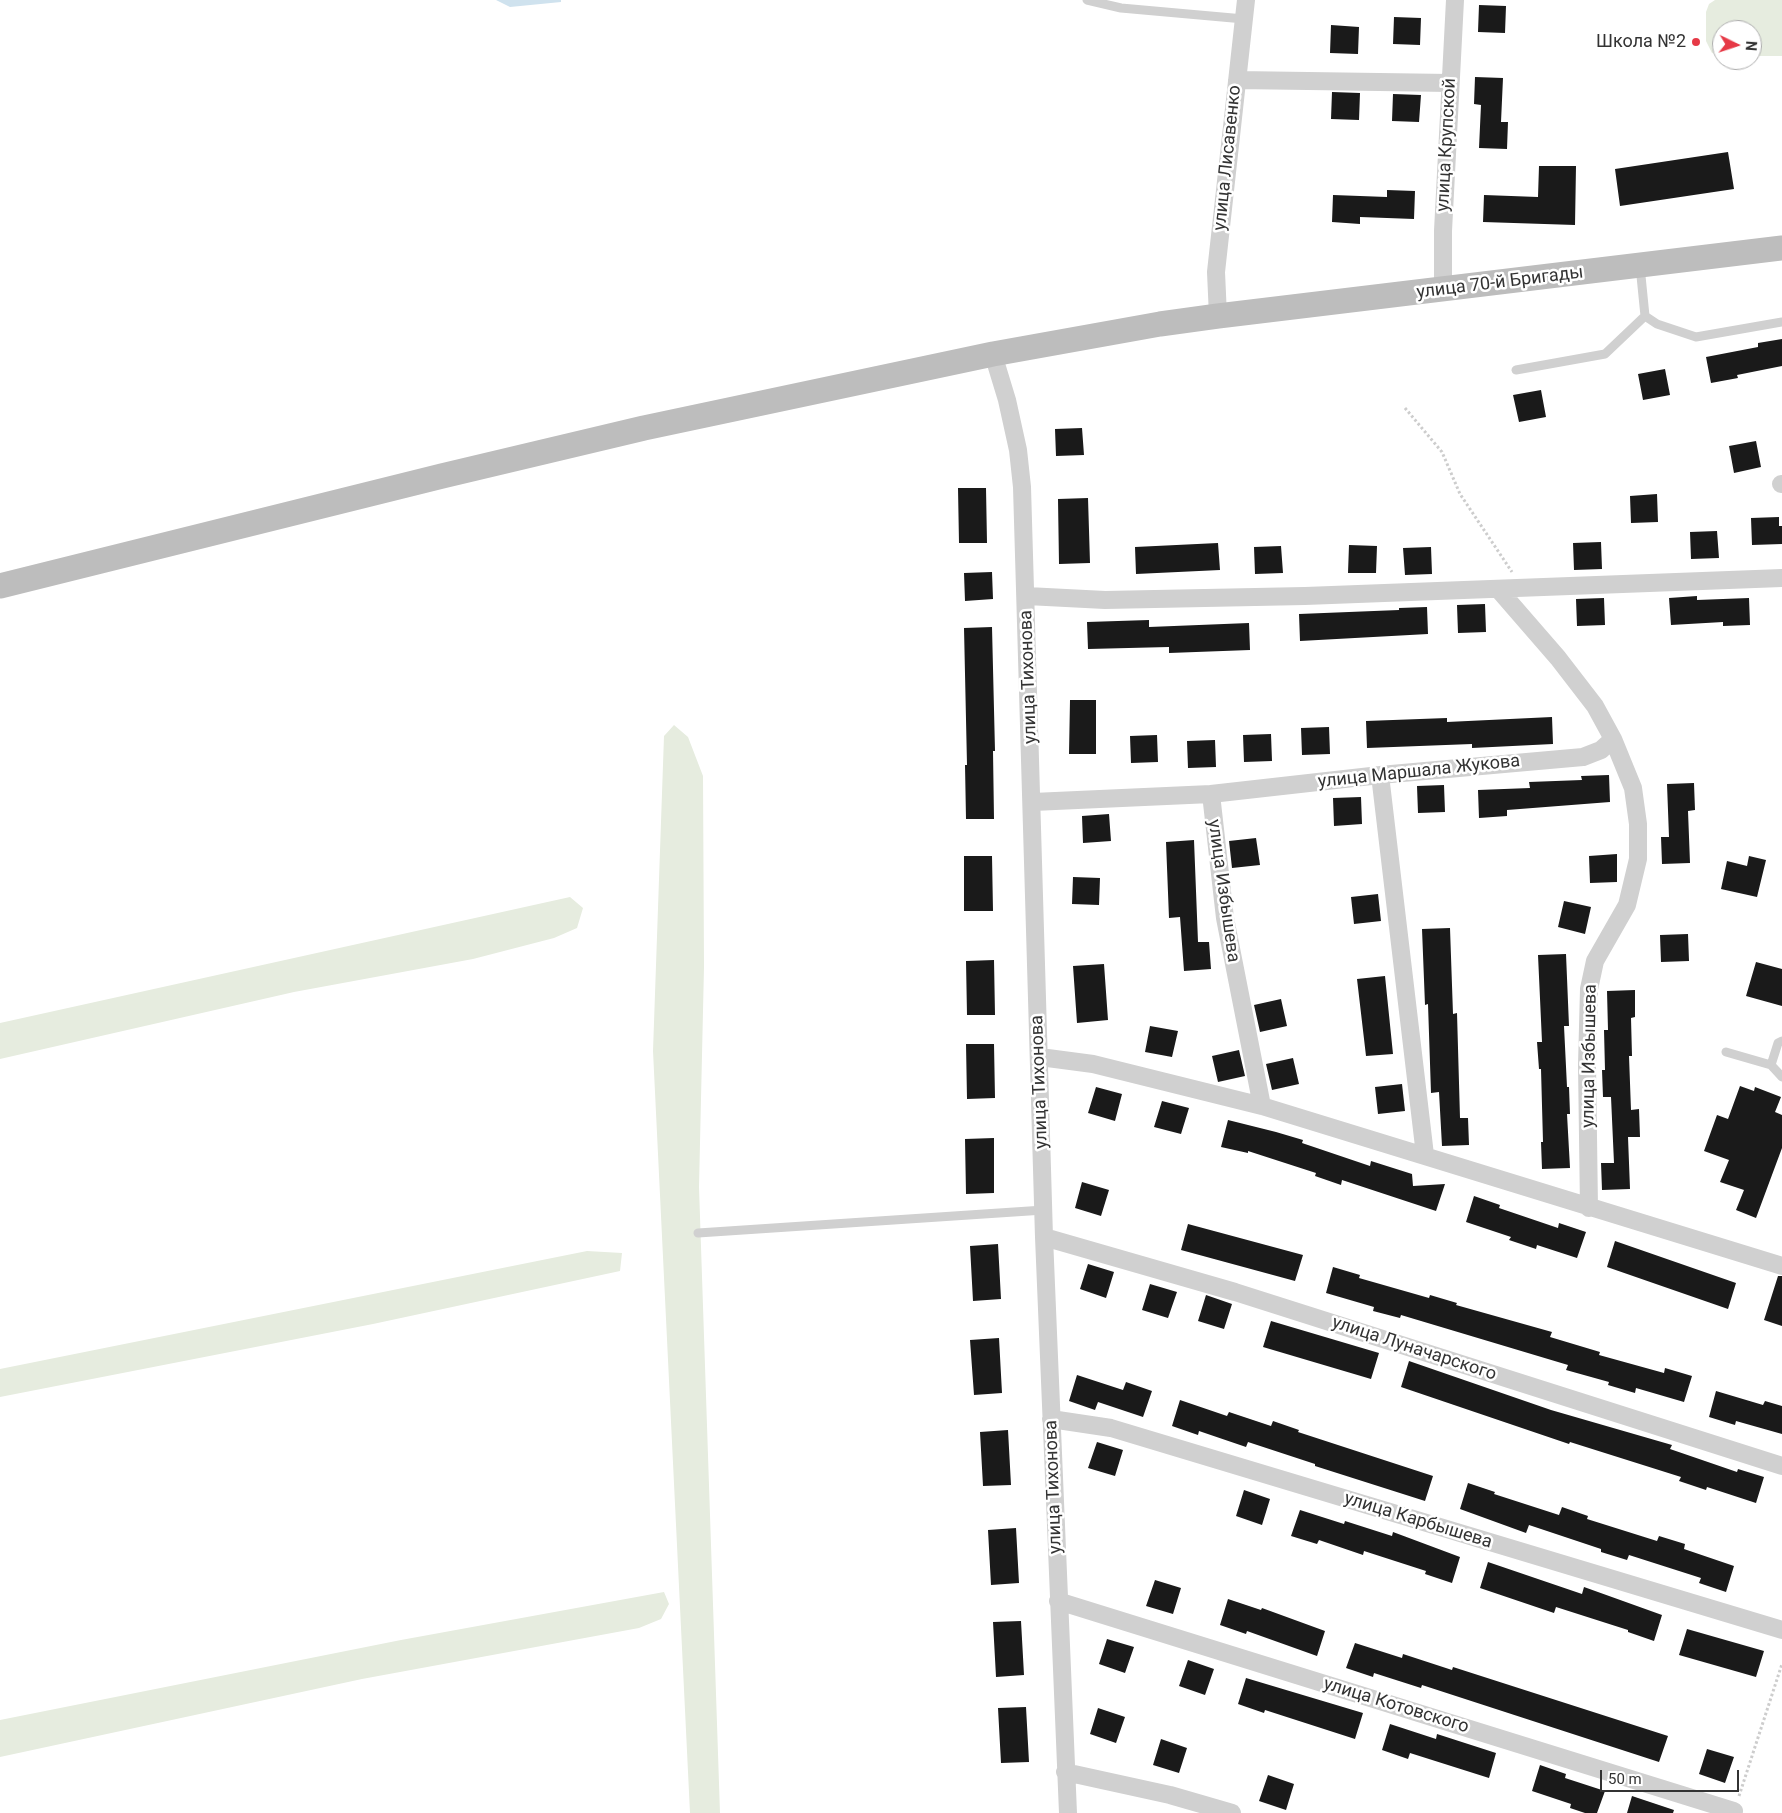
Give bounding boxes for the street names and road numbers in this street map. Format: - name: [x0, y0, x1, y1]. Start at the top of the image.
- street label: улица Крупской: [1433, 78, 1461, 212]
- street label: улица Лисавенко: [1210, 84, 1246, 232]
- street label: улица 70-й Бригады: [1415, 262, 1585, 304]
- street label: улица Тихонова: [1016, 610, 1042, 744]
- street label: улица Маршала Жукова: [1317, 751, 1521, 793]
- street label: улица Избышева: [1202, 818, 1244, 964]
- street label: улица Избышева: [1578, 984, 1602, 1128]
- street label: улица Тихонова: [1027, 1015, 1053, 1149]
- street label: улица Луначарского: [1329, 1312, 1499, 1386]
- street label: улица Тихонова: [1041, 1420, 1067, 1554]
- street label: улица Карбышева: [1341, 1488, 1495, 1554]
- street label: улица Котовского: [1321, 1674, 1471, 1738]

